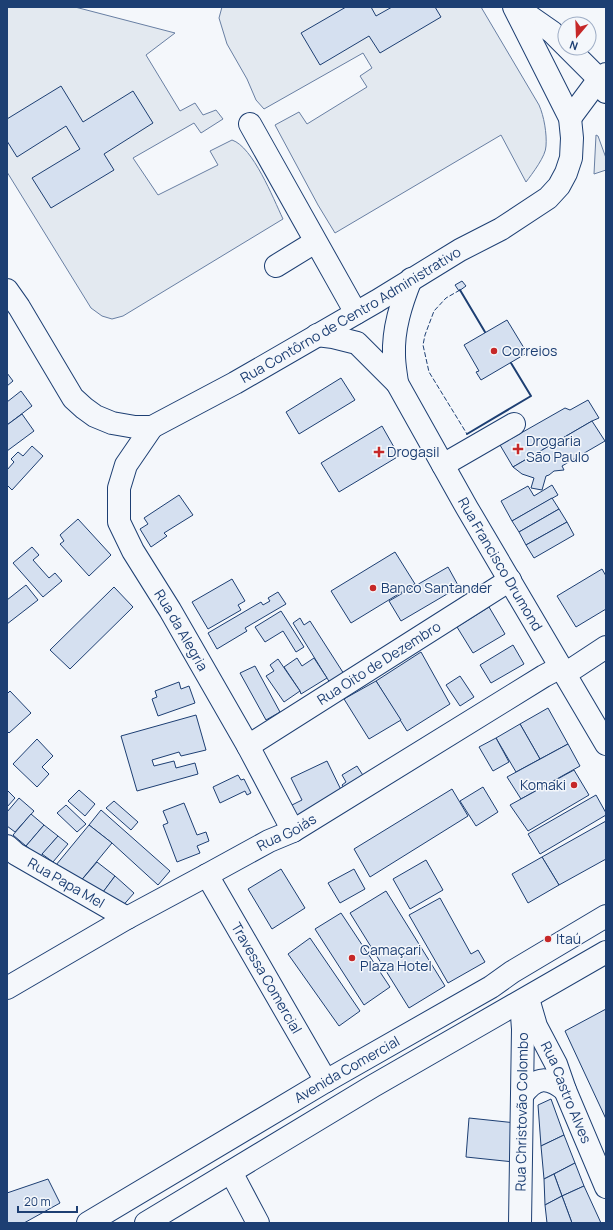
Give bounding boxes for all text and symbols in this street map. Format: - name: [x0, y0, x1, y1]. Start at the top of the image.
- north arrow: [557, 16, 597, 56]
- text: N: [567, 38, 580, 54]
- street label: Rua Contôrno de Centro Administrativo: [237, 242, 464, 387]
- place label: Correios: [502, 341, 557, 360]
- marker: Correios: [489, 346, 499, 356]
- place label: Drogaria São Paulo: [526, 431, 589, 466]
- place label: Drogasil: [387, 442, 440, 461]
- marker: Drogaria São Paulo: [513, 444, 523, 454]
- marker: Drogasil: [374, 447, 384, 457]
- street label: Rua Francisco Drumond: [454, 494, 547, 634]
- place label: Banco Santander: [381, 578, 492, 597]
- marker: Banco Santander: [368, 583, 378, 593]
- street label: Rua da Alegria: [150, 586, 213, 674]
- street label: Rua Oito de Dezembro: [313, 616, 444, 709]
- place label: Komaki: [520, 775, 566, 794]
- marker: Komaki: [569, 780, 579, 790]
- street label: Rua Goiás: [253, 809, 320, 855]
- street label: Rua Papa Mel: [25, 853, 108, 912]
- street label: Travessa Comercial: [227, 919, 307, 1037]
- place label: Itaú: [556, 929, 581, 948]
- marker: Itaú: [543, 934, 553, 944]
- place label: Camaçari Plaza Hotel: [360, 940, 432, 975]
- marker: Camaçari Plaza Hotel: [347, 953, 357, 963]
- street label: Avenida Comercial: [290, 1031, 403, 1107]
- street label: Rua Christovão Colombo: [510, 1032, 532, 1192]
- street label: Rua Castro Alves: [537, 1038, 596, 1146]
- scale bar: [18, 1188, 77, 1214]
- text: 20 m: [24, 1193, 51, 1210]

